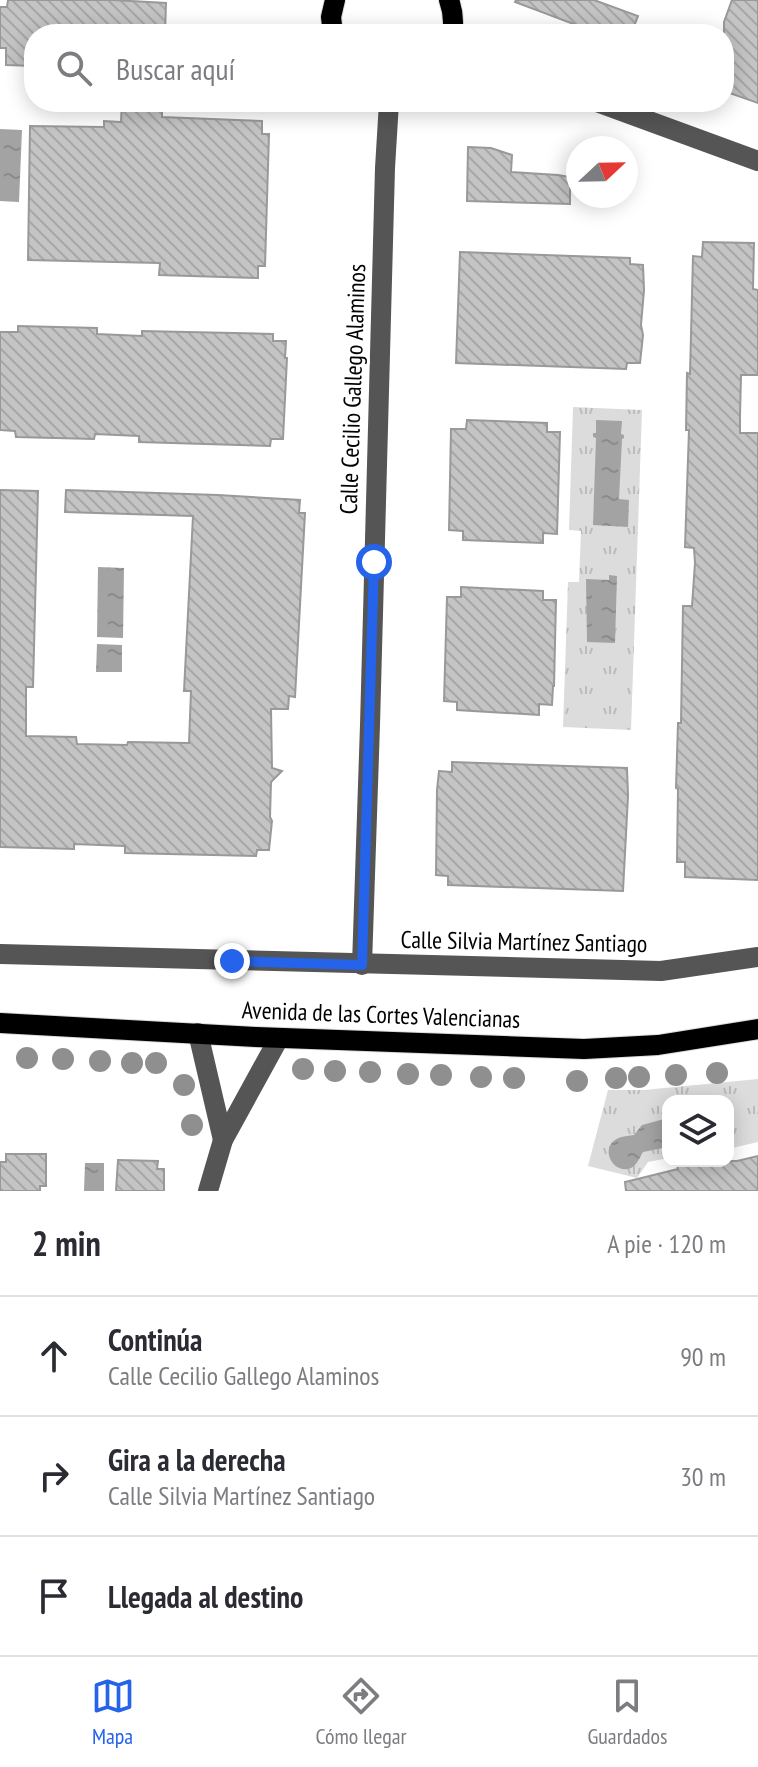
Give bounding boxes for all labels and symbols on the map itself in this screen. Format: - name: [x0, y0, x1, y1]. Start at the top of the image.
- north arrow: [566, 136, 638, 208]
- street label: Calle Cecilio Gallego Alaminos: [333, 263, 372, 515]
- route start: [356, 544, 392, 580]
- street label: Calle Silvia Martínez Santiago: [400, 924, 648, 959]
- route end: [214, 943, 250, 979]
- street label: Avenida de las Cortes Valencianas: [241, 994, 521, 1035]

